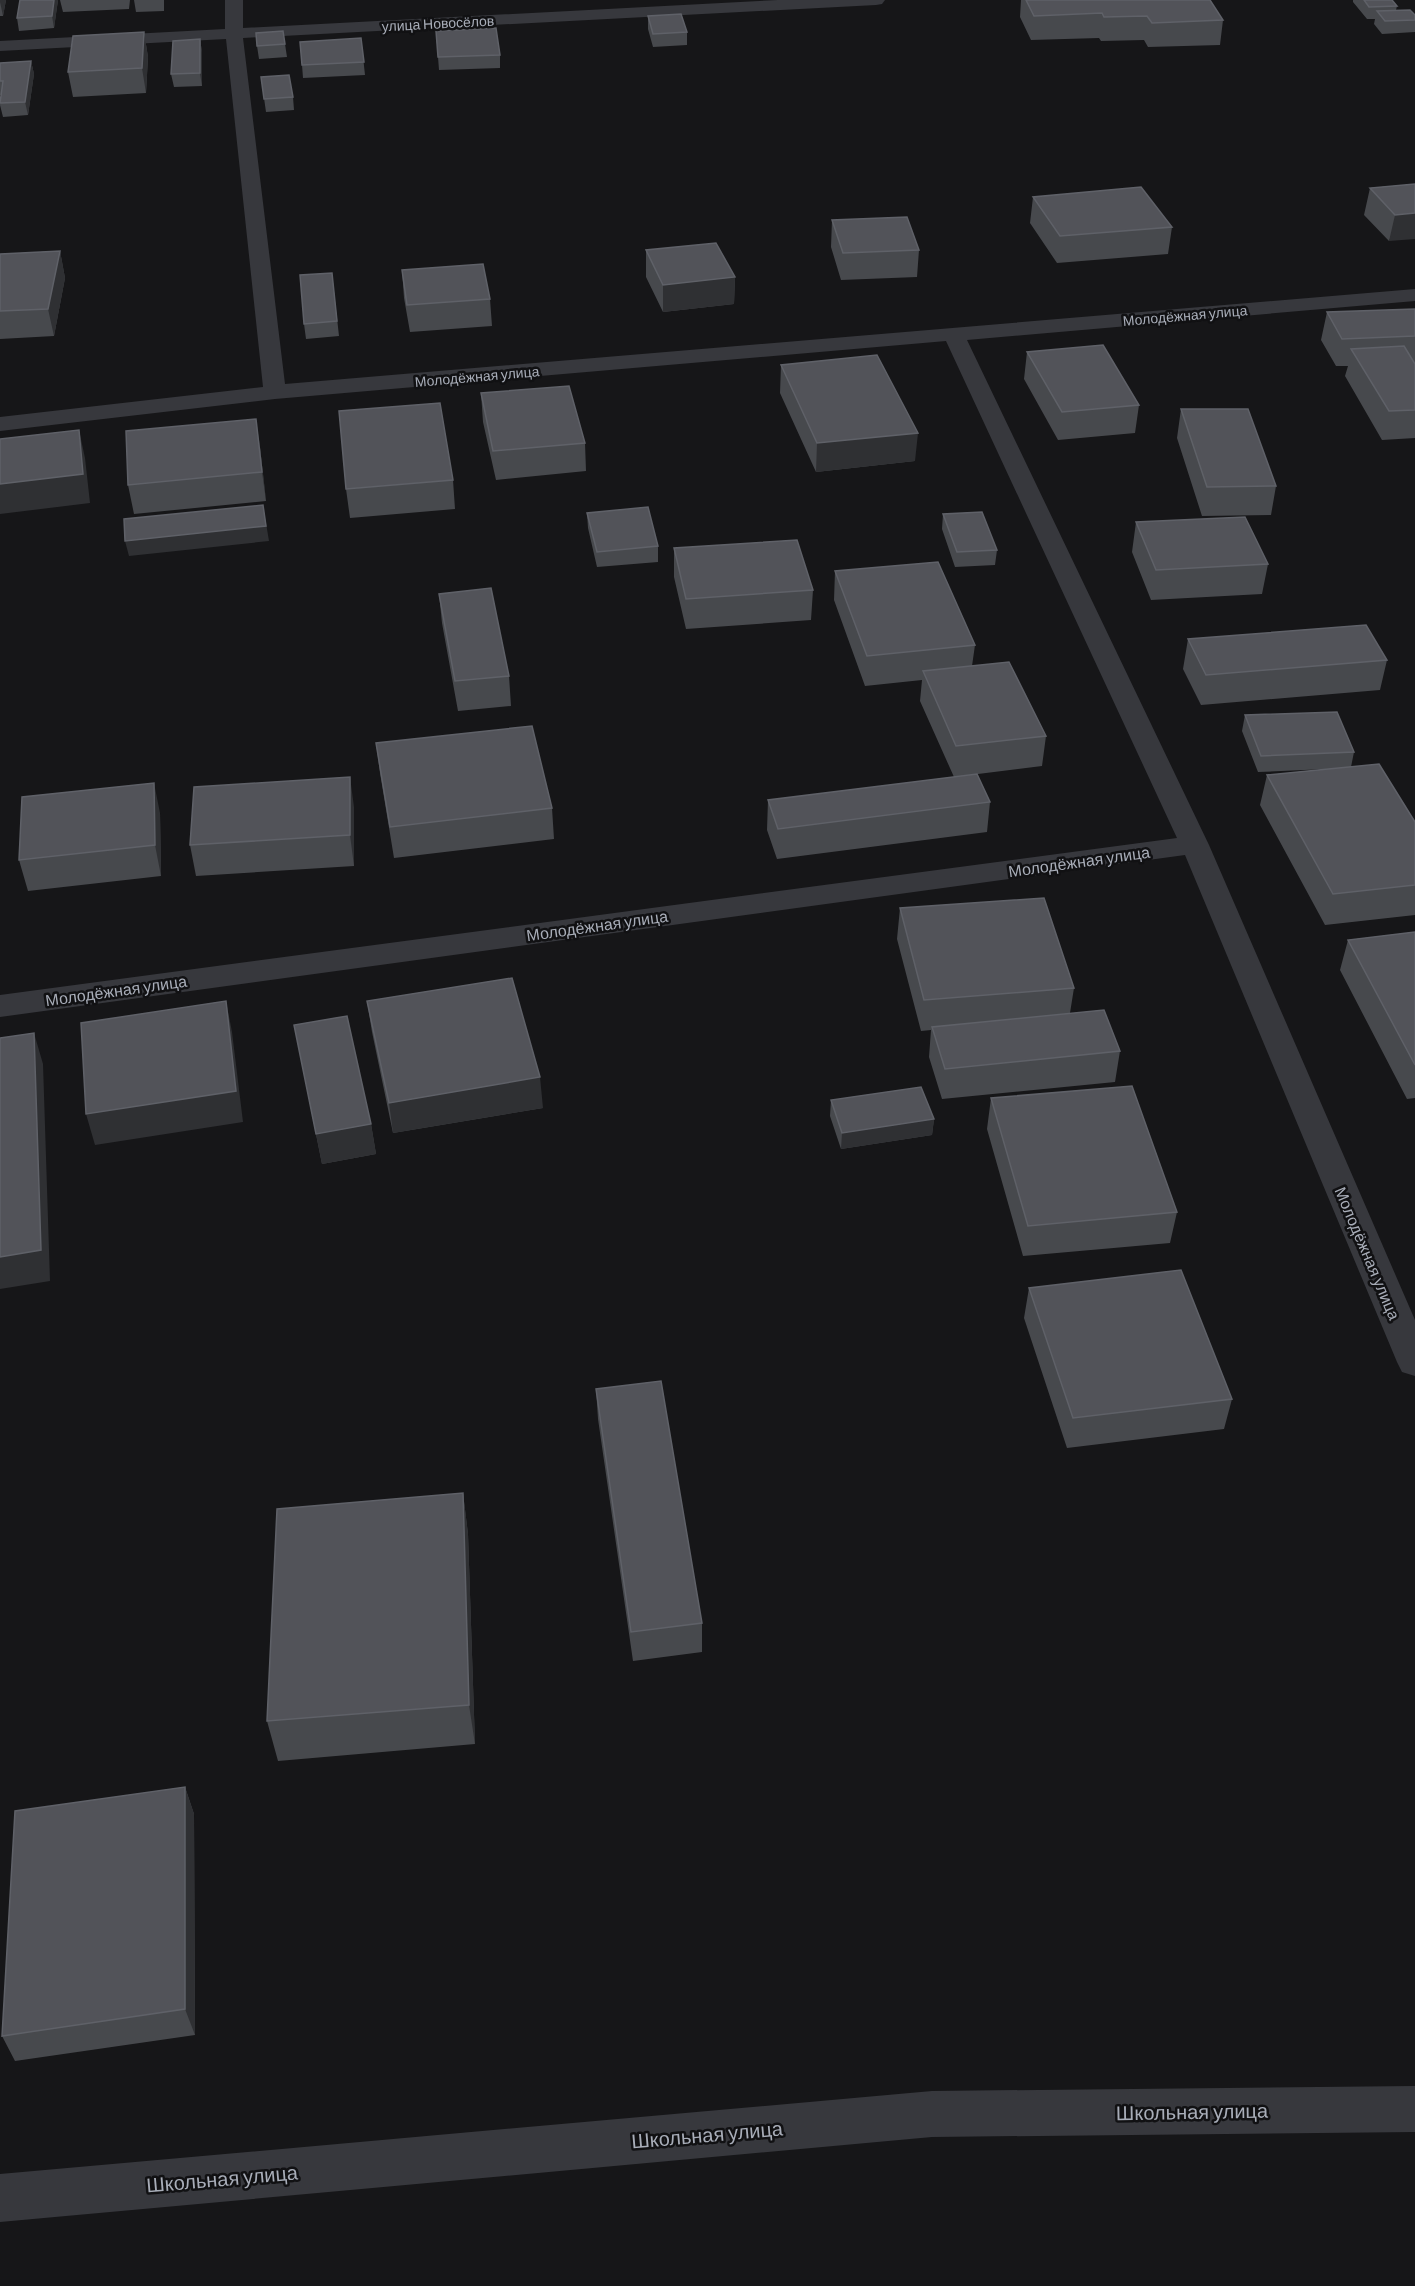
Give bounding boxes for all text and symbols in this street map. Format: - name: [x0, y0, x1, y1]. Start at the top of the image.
- street label: улица Новосёлов: [381, 12, 495, 34]
- street label: Молодёжная улица: [1122, 301, 1248, 329]
- street label: Молодёжная улица: [414, 362, 540, 390]
- street label: Молодёжная улица: [1007, 842, 1151, 880]
- street label: Молодёжная улица: [525, 906, 669, 944]
- street label: Молодёжная улица: [44, 971, 188, 1009]
- street label: Молодёжная улица: [1331, 1184, 1405, 1322]
- street label: Школьная улица: [1116, 2098, 1269, 2124]
- street label: Школьная улица: [630, 2115, 785, 2153]
- street label: Школьная улица: [145, 2159, 300, 2197]

